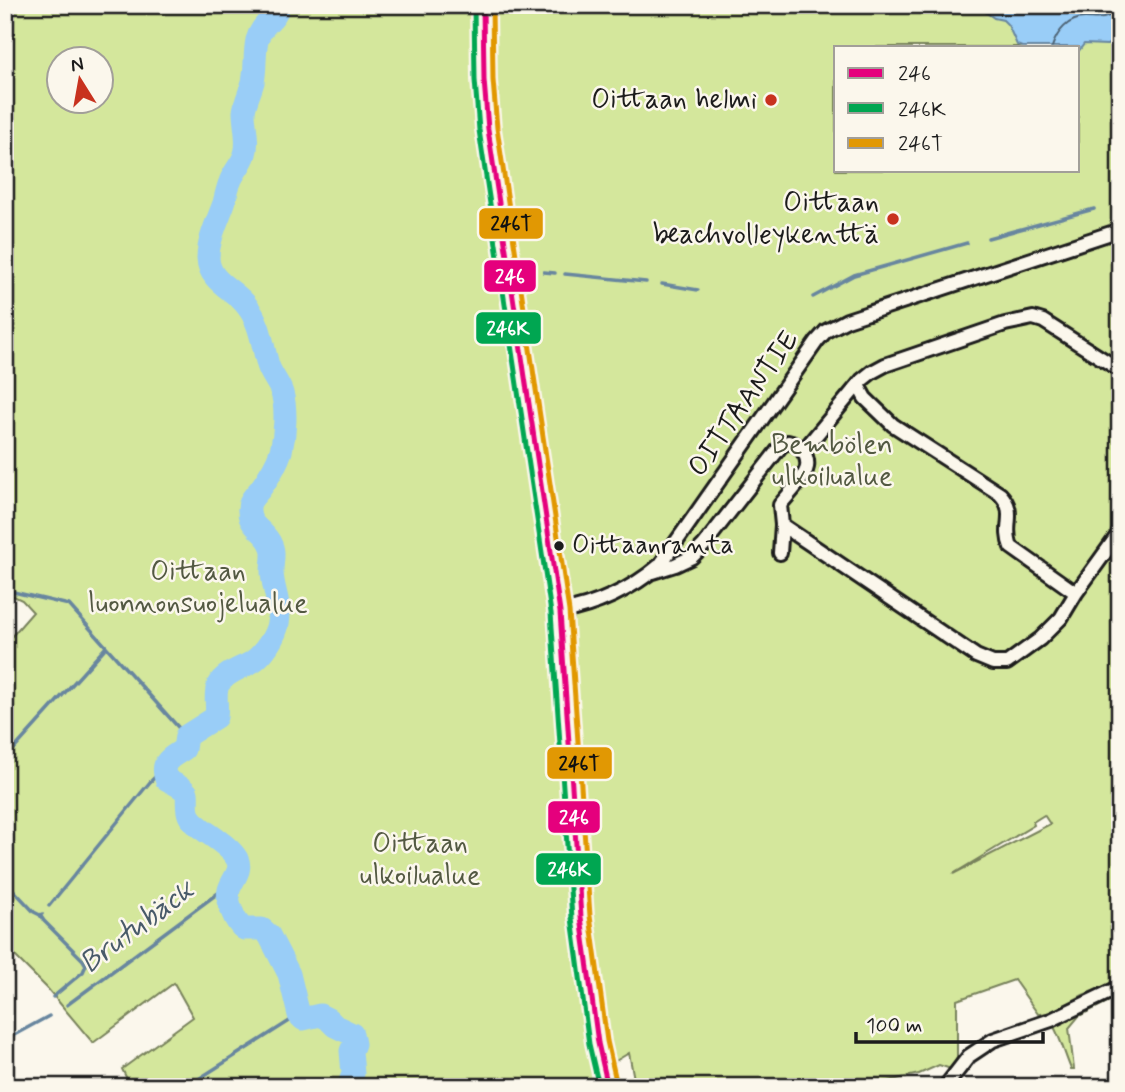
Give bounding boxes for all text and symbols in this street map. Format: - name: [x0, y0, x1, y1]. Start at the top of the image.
- north arrow: [46, 46, 116, 116]
- legend: [834, 46, 1080, 172]
- text: N: [68, 51, 86, 78]
- text: 246: [898, 60, 931, 88]
- place label: Oittaan helmi: [591, 82, 757, 119]
- marker: Oittaan helmi: [763, 92, 779, 108]
- text: 246K: [898, 96, 946, 124]
- text: 246T: [898, 130, 943, 158]
- place label: Oittaan beachvolleykenttä: [652, 185, 879, 254]
- line badge: 246T: [478, 207, 544, 240]
- marker: Oittaan beachvolleykenttä: [885, 211, 901, 227]
- text: 246T: [491, 212, 532, 237]
- line badge: 246: [483, 259, 537, 293]
- text: 246: [495, 265, 525, 290]
- line badge: 246K: [475, 311, 542, 345]
- text: 246K: [486, 317, 530, 342]
- street label: OITTAANTIE: [680, 324, 808, 484]
- park label: Bembölen ulkoilualue: [771, 427, 893, 496]
- place label: Oittaanranta: [572, 529, 734, 563]
- marker: Oittaanranta: [552, 539, 566, 553]
- park label: Oittaan luonnonsuojelualue: [88, 554, 308, 623]
- line badge: 246T: [546, 746, 613, 780]
- text: 246T: [559, 752, 600, 777]
- line badge: 246: [547, 800, 601, 834]
- text: 246: [559, 806, 589, 831]
- park label: Oittaan ulkoilualue: [359, 826, 481, 895]
- line badge: 246K: [535, 852, 602, 886]
- text: 246K: [547, 858, 591, 883]
- water label: Brutubäck: [72, 871, 203, 983]
- scale bar: [856, 1001, 1043, 1045]
- text: 100 m: [866, 1012, 922, 1040]

